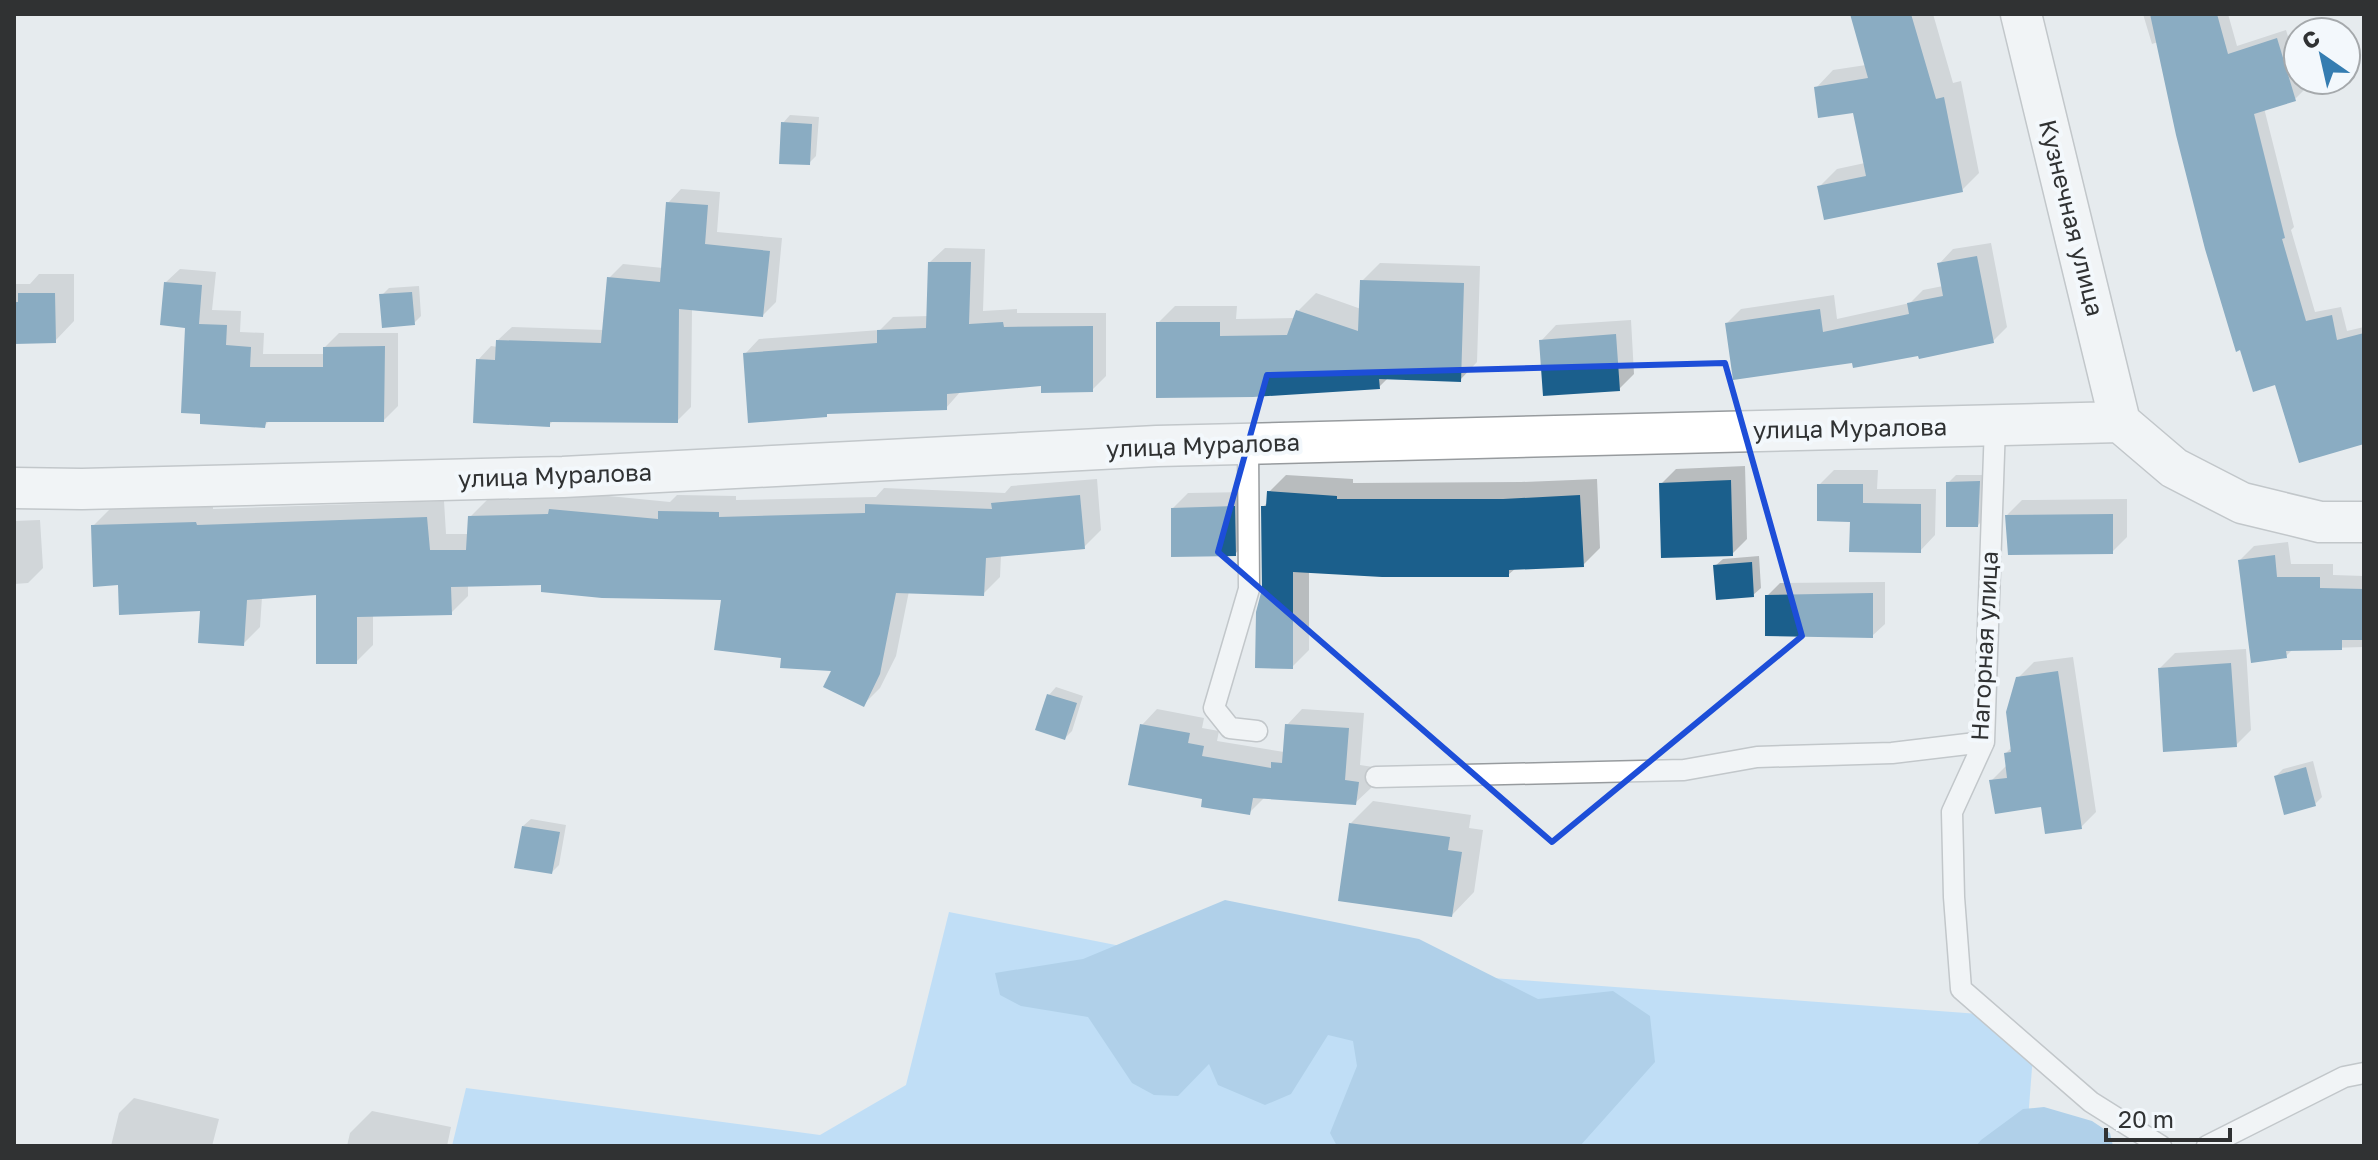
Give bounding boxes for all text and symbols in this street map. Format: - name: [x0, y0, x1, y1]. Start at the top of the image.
- north arrow: [2282, 16, 2362, 96]
- text: С: [2297, 23, 2325, 55]
- street label: Кузнечная улица: [2034, 116, 2111, 319]
- street label: улица Муралова: [1753, 411, 1947, 444]
- street label: улица Муралова: [1105, 427, 1301, 462]
- street label: улица Муралова: [457, 457, 653, 492]
- street label: Нагорная улица: [1964, 550, 2003, 742]
- scale bar: [2106, 1092, 2230, 1142]
- text: 20 m: [2118, 1104, 2174, 1133]

